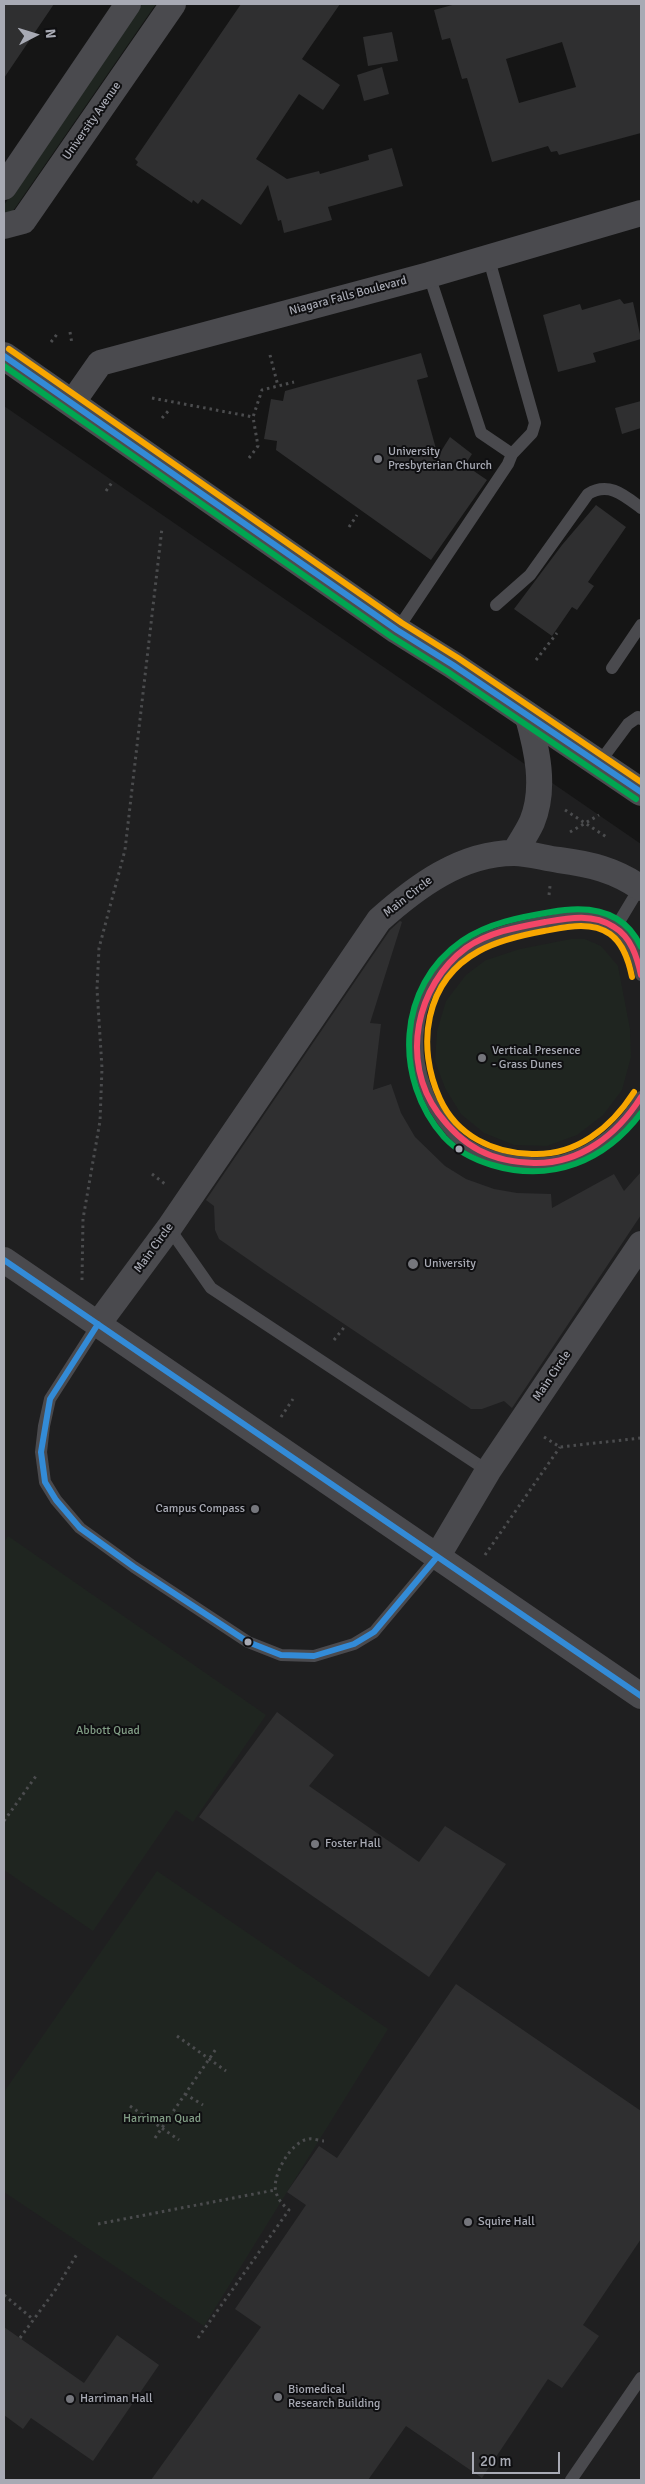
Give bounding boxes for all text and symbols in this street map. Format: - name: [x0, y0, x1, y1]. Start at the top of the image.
- north arrow: [10, 10, 60, 60]
- text: N: [42, 28, 59, 39]
- street label: University Avenue: [60, 79, 124, 163]
- street label: Niagara Falls Boulevard: [288, 273, 408, 319]
- place label: University Presbyterian Church: [388, 445, 492, 473]
- marker: University Presbyterian Church: [372, 453, 384, 465]
- street label: Main Circle: [381, 873, 435, 921]
- place label: Vertical Presence - Grass Dunes: [492, 1044, 581, 1072]
- marker: Vertical Presence - Grass Dunes: [476, 1052, 488, 1064]
- unlabelled marker: [454, 1144, 464, 1154]
- street label: Main Circle: [131, 1220, 177, 1276]
- marker: University: [406, 1257, 420, 1271]
- place label: University: [424, 1257, 476, 1271]
- street label: Main Circle: [530, 1348, 574, 1404]
- place label: Campus Compass: [155, 1502, 245, 1516]
- marker: Campus Compass: [249, 1503, 261, 1515]
- unlabelled marker: [243, 1637, 253, 1647]
- park label: Abbott Quad: [76, 1724, 140, 1738]
- place label: Foster Hall: [325, 1837, 381, 1851]
- marker: Foster Hall: [309, 1838, 321, 1850]
- park label: Harriman Quad: [123, 2112, 201, 2126]
- place label: Squire Hall: [478, 2215, 535, 2229]
- marker: Squire Hall: [462, 2216, 474, 2228]
- place label: Biomedical Research Building: [288, 2383, 380, 2411]
- marker: Biomedical Research Building: [272, 2391, 284, 2403]
- place label: Harriman Hall: [80, 2392, 152, 2406]
- marker: Harriman Hall: [64, 2393, 76, 2405]
- scale bar: [475, 2442, 562, 2474]
- text: 20 m: [480, 2452, 511, 2470]

